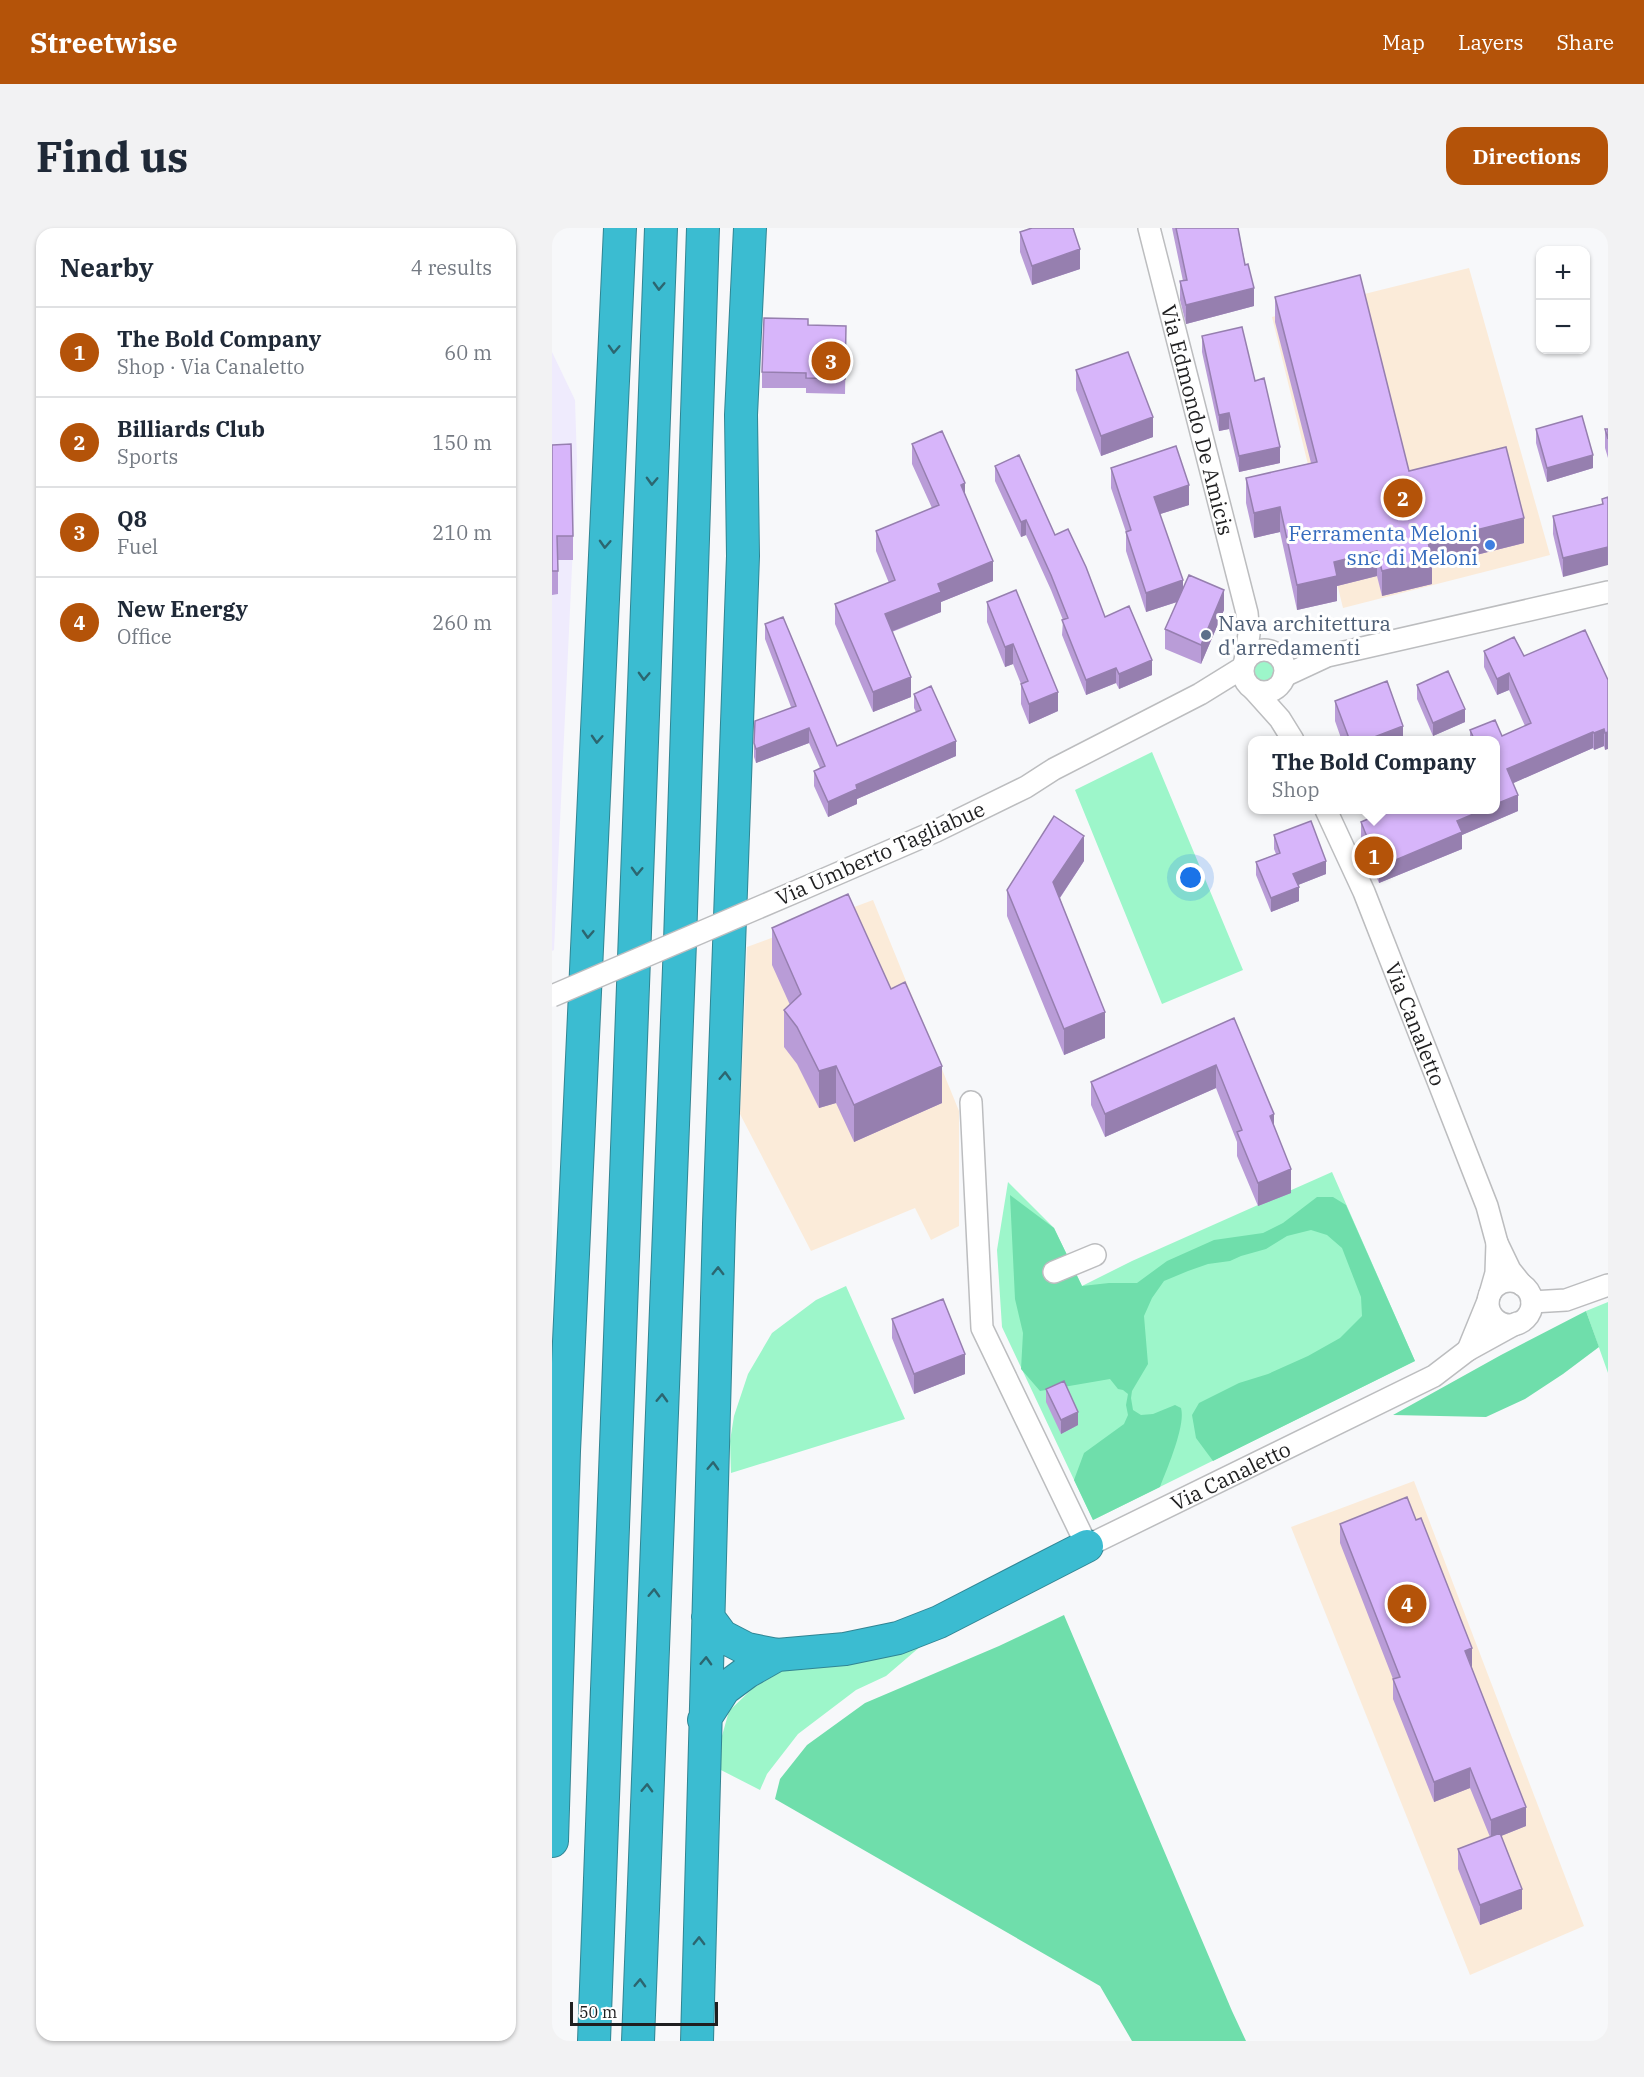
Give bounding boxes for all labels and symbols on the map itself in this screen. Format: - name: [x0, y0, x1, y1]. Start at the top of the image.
- one-way arrow: [652, 282, 665, 291]
- street label: Via Edmondo De Amicis: [1155, 302, 1241, 538]
- pin: 3: [812, 338, 850, 384]
- one-way arrow: [608, 345, 621, 354]
- pin: 2: [1384, 476, 1422, 520]
- one-way arrow: [645, 477, 658, 486]
- place label: Ferramenta Meloni snc di Meloni: [1288, 519, 1478, 571]
- marker: Ferramenta Meloni snc di Meloni: [1483, 538, 1497, 552]
- one-way arrow: [599, 540, 612, 549]
- place label: Nava architettura d'arredamenti: [1218, 609, 1391, 661]
- marker: Nava architettura d'arredamenti: [1199, 628, 1213, 642]
- one-way arrow: [638, 672, 651, 681]
- one-way arrow: [590, 734, 603, 743]
- street label: Via Umberto Tagliabue: [771, 794, 989, 912]
- pin: 1: [1354, 834, 1394, 878]
- your location: [1176, 863, 1205, 892]
- one-way arrow: [630, 867, 643, 876]
- one-way arrow: [581, 929, 594, 938]
- street label: Via Canaletto: [1379, 958, 1452, 1090]
- one-way arrow: [718, 1072, 731, 1081]
- one-way arrow: [712, 1267, 725, 1276]
- one-way arrow: [656, 1393, 668, 1402]
- street label: Via Canaletto: [1166, 1434, 1295, 1517]
- one-way arrow: [706, 1462, 719, 1471]
- pin: 4: [1388, 1582, 1426, 1626]
- one-way arrow: [648, 1588, 661, 1597]
- one-way arrow: [700, 1657, 713, 1666]
- one-way arrow: [641, 1783, 653, 1792]
- one-way arrow: [693, 1936, 706, 1945]
- one-way arrow: [634, 1978, 646, 1987]
- scale bar: [570, 1999, 718, 2026]

